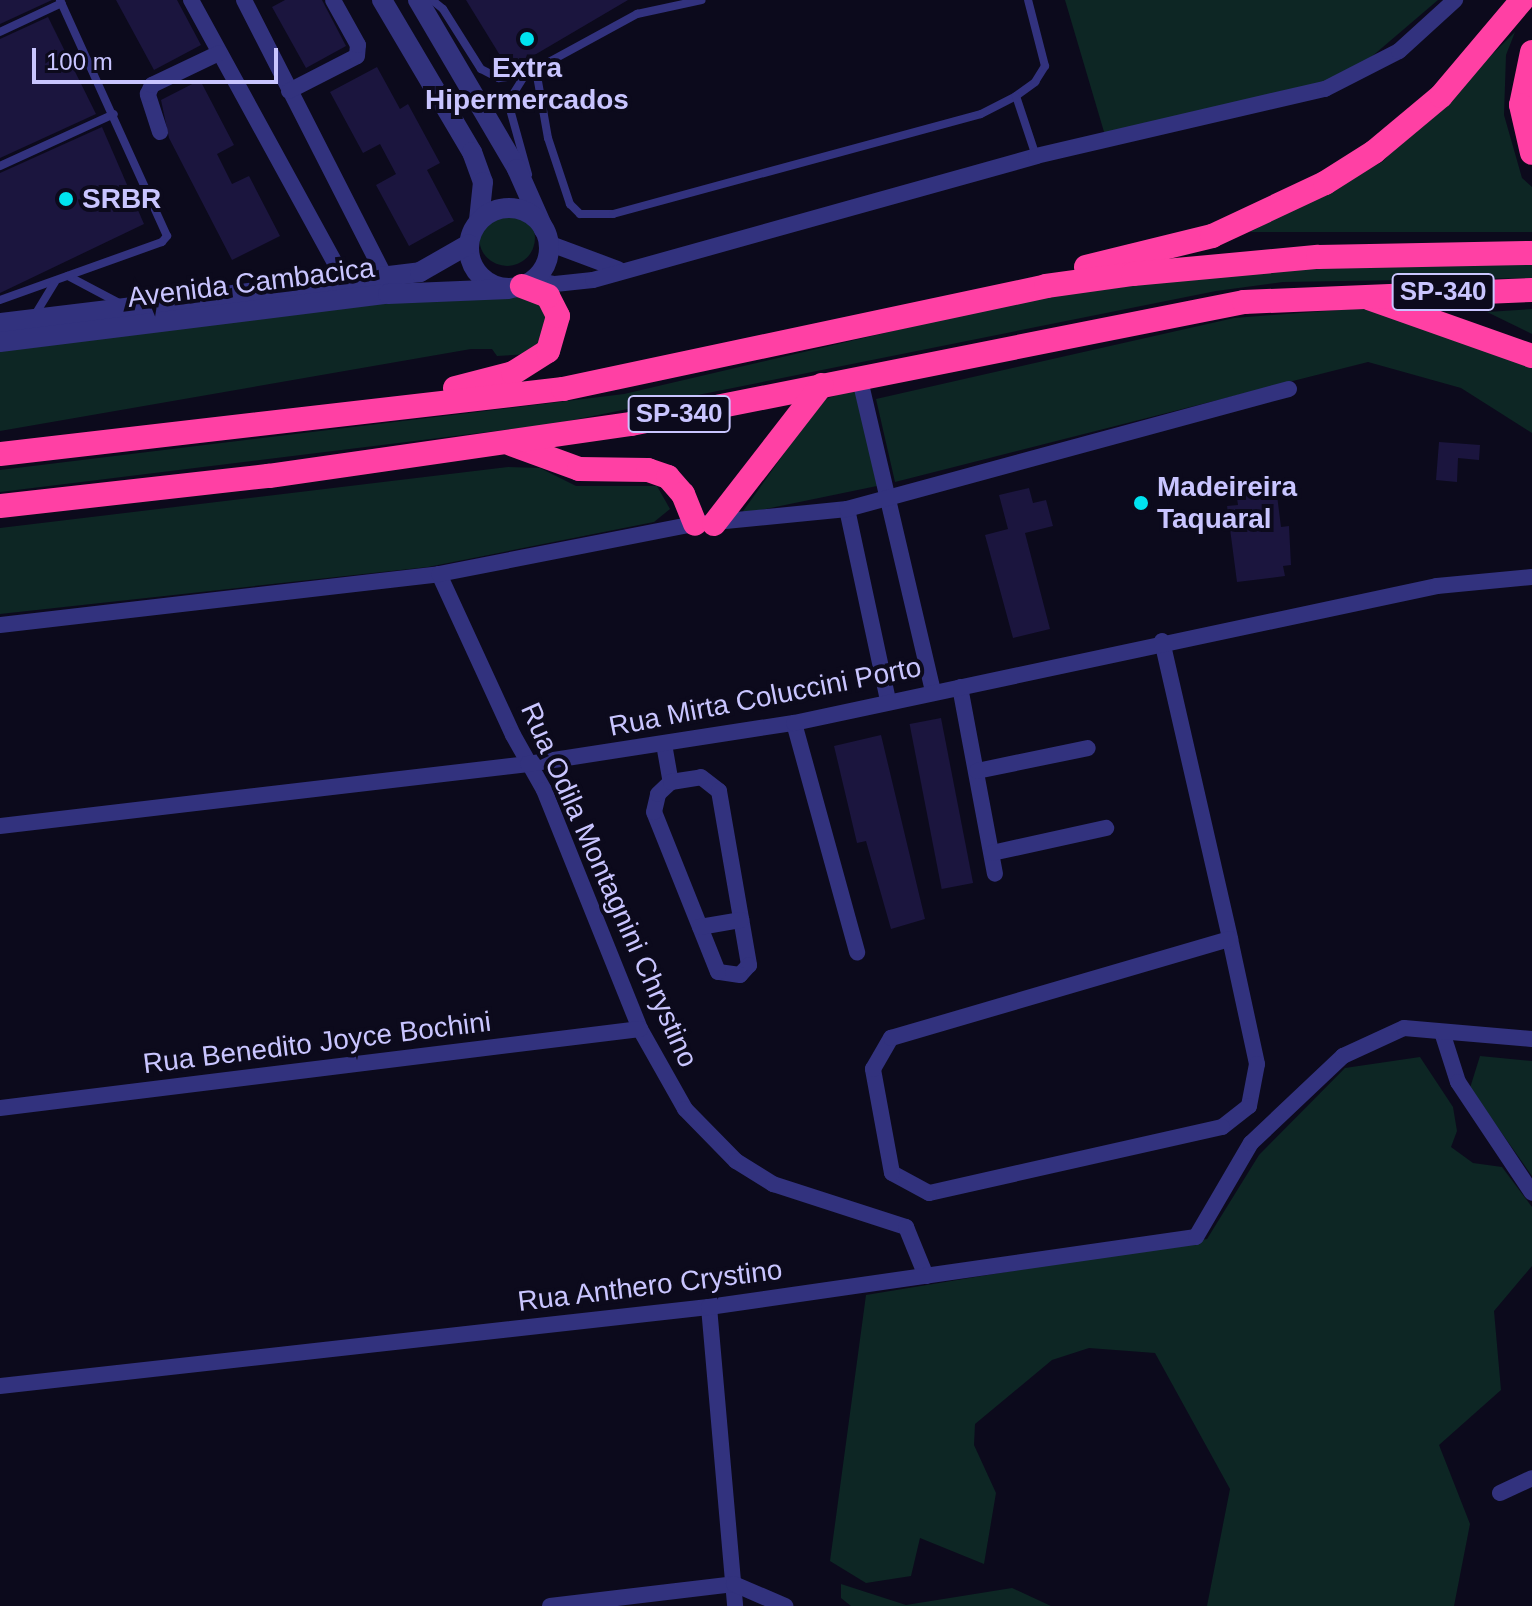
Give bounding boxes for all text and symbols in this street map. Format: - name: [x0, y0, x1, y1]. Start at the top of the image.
- marker: Extra Hipermercados: [518, 30, 536, 48]
- scale bar: [36, 32, 282, 82]
- text: 100 m: [46, 48, 113, 75]
- place label: Extra Hipermercados: [425, 51, 629, 117]
- place label: SRBR: [82, 182, 161, 216]
- marker: SRBR: [57, 190, 75, 208]
- street label: Avenida Cambacica: [126, 251, 376, 315]
- road number: SP-340: [1391, 270, 1495, 314]
- road number: SP-340: [627, 392, 731, 436]
- place label: Madeireira Taquaral: [1157, 470, 1297, 536]
- marker: Madeireira Taquaral: [1132, 494, 1150, 512]
- street label: Rua Mirta Coluccini Porto: [606, 650, 924, 744]
- street label: Rua Odila Montagnini Chrystino: [513, 698, 705, 1072]
- street label: Rua Benedito Joyce Bochini: [141, 1005, 493, 1081]
- street label: Rua Anthero Crystino: [515, 1253, 785, 1319]

